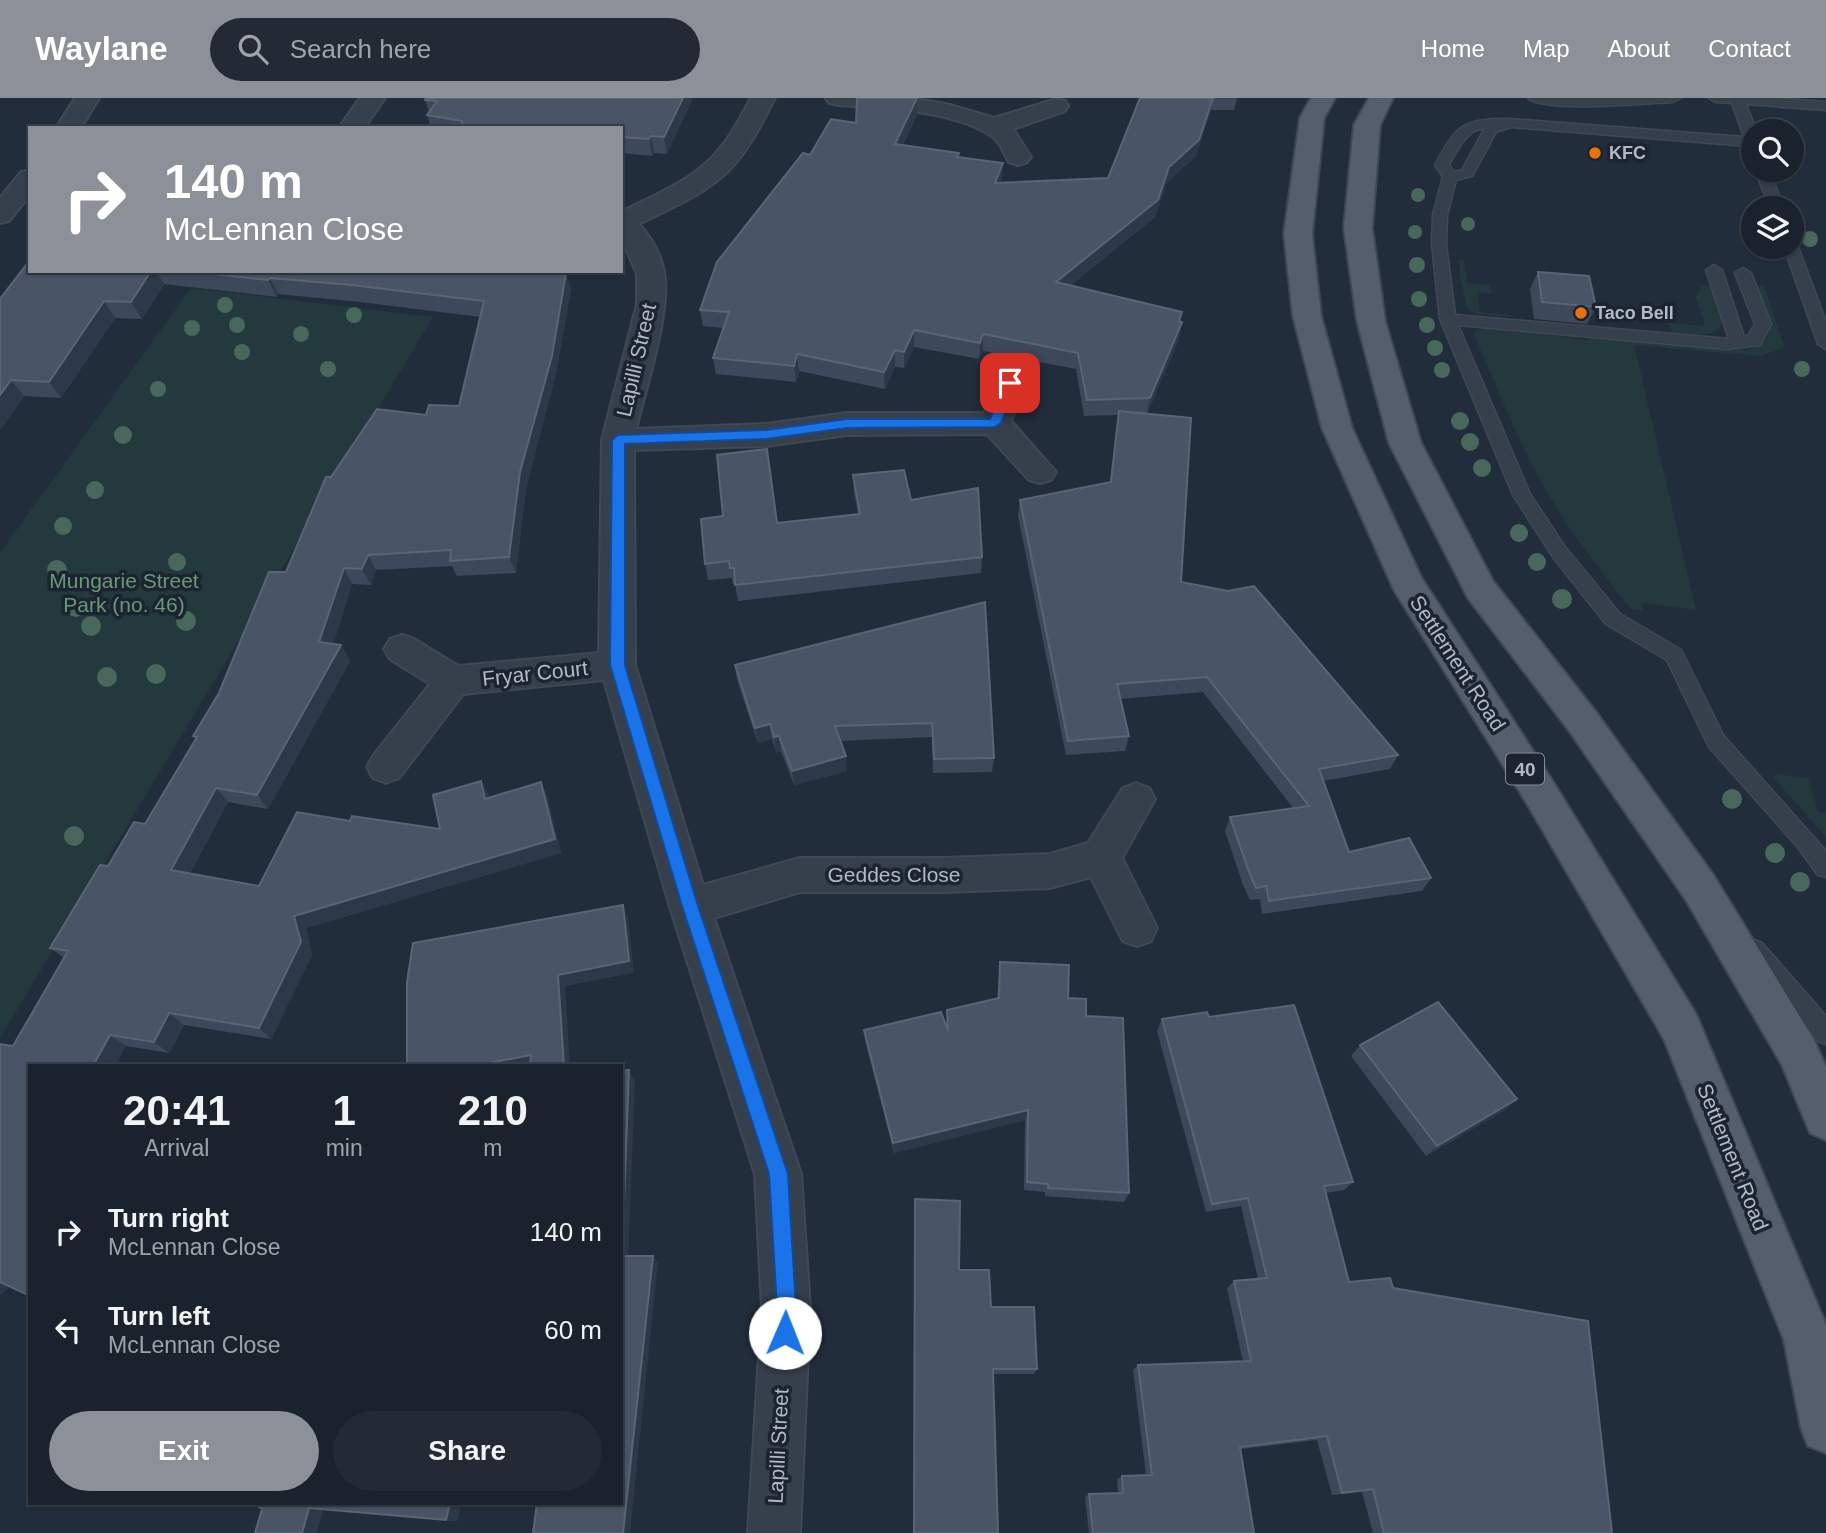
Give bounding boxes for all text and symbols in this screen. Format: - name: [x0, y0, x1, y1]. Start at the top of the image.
- search box: [210, 18, 700, 81]
- text: Waylane: [35, 30, 168, 67]
- icon: search: [234, 30, 272, 68]
- text: Search here: [290, 34, 431, 64]
- text: Home: [1421, 35, 1485, 62]
- text: Map: [1523, 35, 1570, 62]
- text: About: [1608, 35, 1670, 62]
- text: Contact: [1708, 35, 1791, 62]
- map controls: [1741, 119, 1804, 259]
- button: search: [1741, 119, 1804, 182]
- place label: KFC: [1609, 143, 1646, 163]
- marker: KFC: [1587, 145, 1603, 161]
- icon: right: [49, 154, 140, 245]
- text: 140 m: [164, 154, 303, 208]
- button: layers: [1741, 196, 1804, 259]
- text: McLennan Close: [164, 211, 404, 247]
- street label: Lapilli Street: [612, 301, 660, 419]
- place label: Taco Bell: [1595, 303, 1674, 323]
- marker: Taco Bell: [1573, 305, 1589, 321]
- pin: [980, 353, 1040, 413]
- icon: arrive: [991, 364, 1029, 402]
- park label: Mungarie Street Park (no. 46): [49, 569, 199, 616]
- street label: Settlement Road: [1406, 591, 1510, 735]
- street label: Fryar Court: [481, 656, 589, 690]
- road number: 40: [1506, 754, 1544, 784]
- street label: Geddes Close: [827, 863, 961, 886]
- street label: Settlement Road: [1693, 1080, 1773, 1234]
- text: 20:41: [123, 1087, 231, 1134]
- text: 1: [332, 1087, 356, 1134]
- text: 210: [458, 1087, 528, 1134]
- text: Arrival: [144, 1135, 209, 1161]
- text: min: [326, 1135, 363, 1161]
- text: m: [483, 1135, 502, 1161]
- text: Turn right: [108, 1203, 229, 1233]
- icon: right: [49, 1213, 87, 1251]
- text: 140 m: [530, 1217, 602, 1247]
- text: McLennan Close: [108, 1234, 281, 1260]
- position arrow: [748, 1296, 822, 1370]
- text: Turn left: [108, 1301, 210, 1331]
- icon: left: [49, 1311, 87, 1349]
- text: 60 m: [544, 1315, 602, 1345]
- text: McLennan Close: [108, 1332, 281, 1358]
- street label: Lapilli Street: [763, 1388, 793, 1504]
- button: Exit: [49, 1411, 319, 1491]
- button: Share: [333, 1411, 602, 1491]

